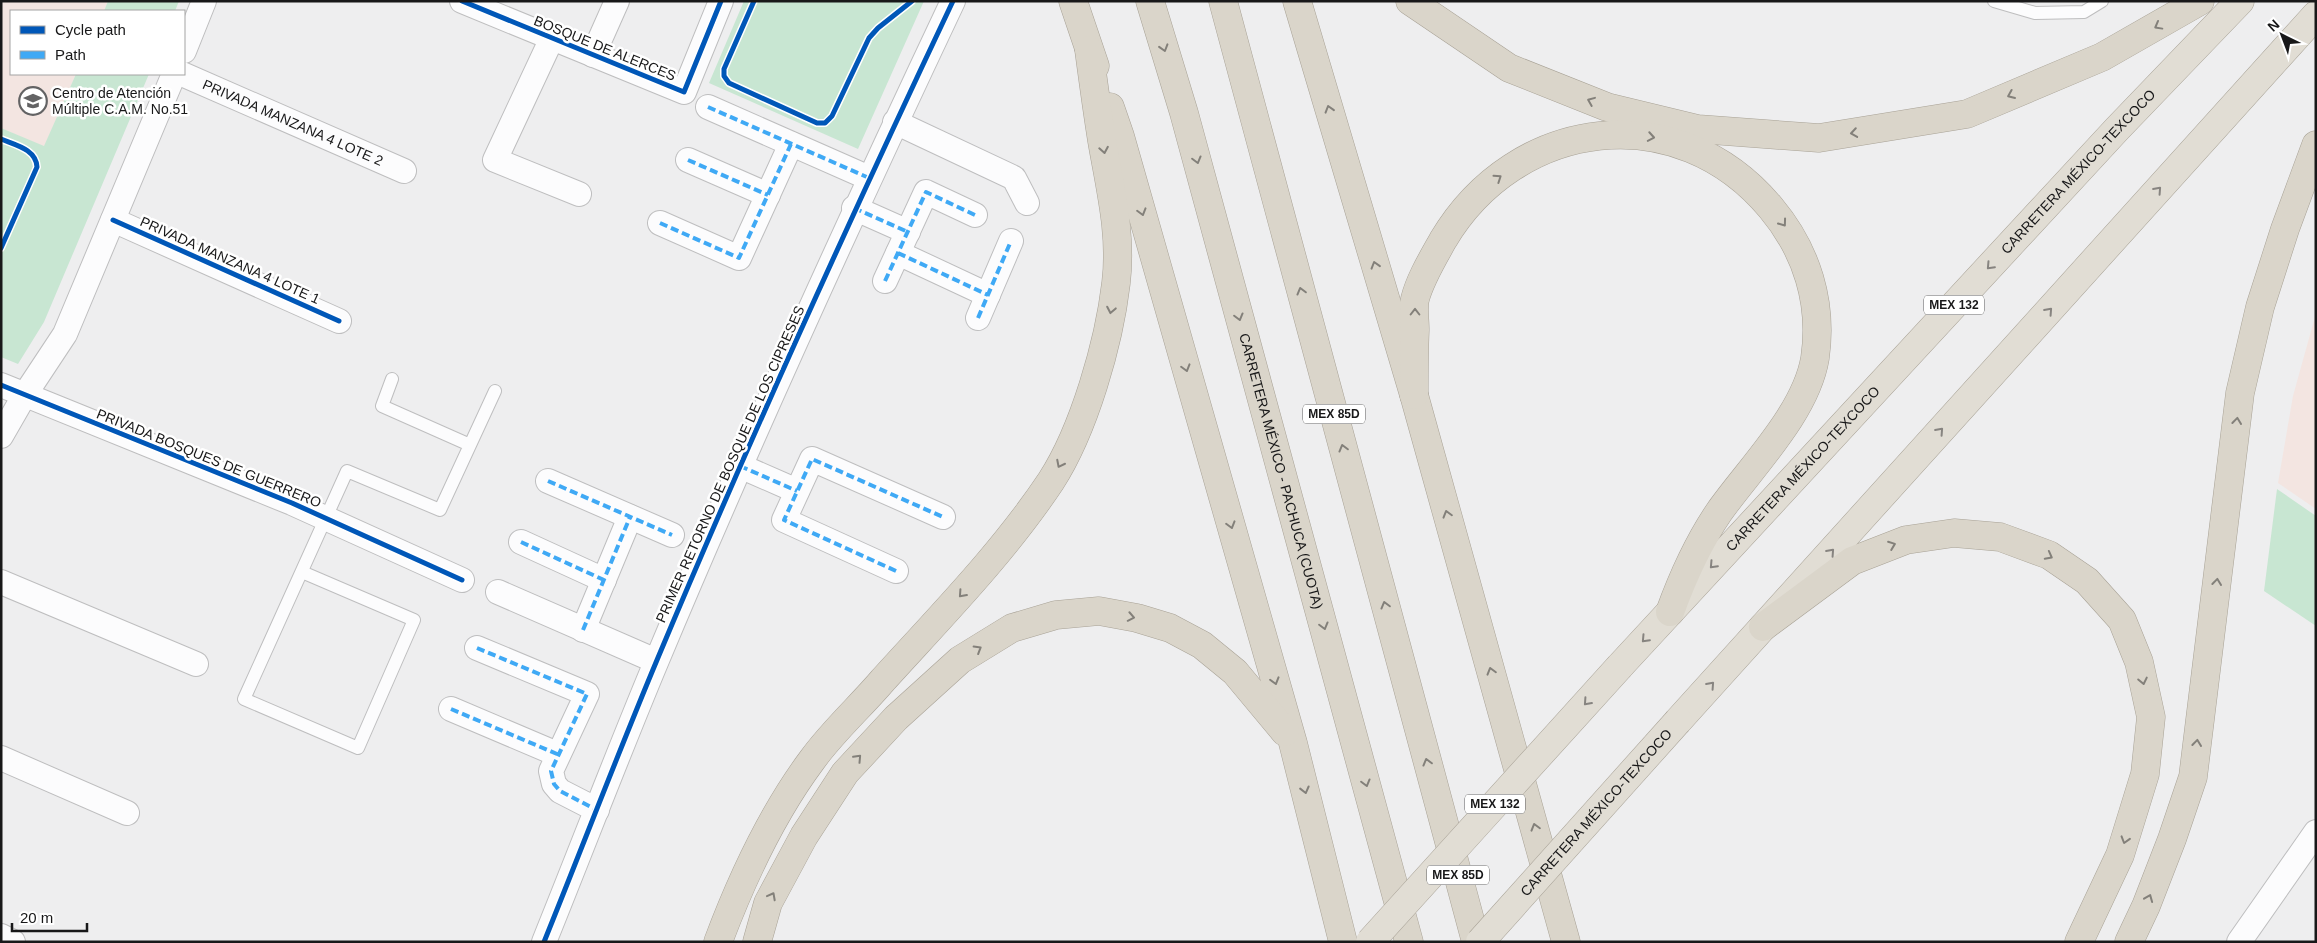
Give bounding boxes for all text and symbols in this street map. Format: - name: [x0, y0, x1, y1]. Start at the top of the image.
- legend: [10, 10, 185, 75]
- north arrow: [2257, 10, 2307, 60]
- street label: BOSQUE DE ALERCES: [532, 12, 678, 84]
- text: N: [2264, 16, 2282, 35]
- one-way arrow: [2154, 20, 2163, 30]
- text: Cycle path: [55, 21, 126, 38]
- one-way arrow: [1159, 43, 1169, 52]
- text: Path: [55, 46, 86, 63]
- street label: PRIVADA MANZANA 4 LOTE 2: [200, 76, 386, 169]
- place label: Centro de Atención Múltiple C.A.M. No.51: [52, 85, 188, 117]
- school or university icon: Centro de Atención Múltiple C.A.M. No.51: [18, 86, 48, 116]
- street label: CARRETERA MÉXICO-TEXCOCO: [1998, 86, 2159, 257]
- one-way arrow: [2007, 89, 2016, 100]
- one-way arrow: [1587, 97, 1596, 107]
- one-way arrow: [1324, 106, 1334, 114]
- one-way arrow: [1850, 127, 1858, 137]
- one-way arrow: [1646, 132, 1655, 142]
- one-way arrow: [1098, 145, 1108, 154]
- one-way arrow: [1191, 156, 1201, 164]
- one-way arrow: [1493, 174, 1502, 184]
- one-way arrow: [2152, 186, 2161, 195]
- one-way arrow: [1136, 208, 1147, 217]
- street label: PRIVADA MANZANA 4 LOTE 1: [138, 213, 323, 307]
- one-way arrow: [1777, 217, 1786, 227]
- one-way arrow: [1371, 261, 1381, 269]
- one-way arrow: [1987, 261, 1996, 270]
- one-way arrow: [1296, 288, 1306, 296]
- road number: MEX 132: [1924, 296, 1984, 314]
- street label: PRIMER RETORNO DE BOSQUE DE LOS CIPRESES: [652, 303, 808, 625]
- one-way arrow: [1106, 306, 1116, 315]
- one-way arrow: [1410, 307, 1420, 315]
- one-way arrow: [2043, 307, 2052, 316]
- one-way arrow: [1234, 313, 1244, 321]
- street label: CARRETERA MÉXICO - PACHUCA (CUOTA): [1236, 331, 1326, 611]
- one-way arrow: [1181, 364, 1191, 372]
- street label: CARRETERA MÉXICO-TEXCOCO: [1723, 383, 1883, 554]
- road number: MEX 85D: [1303, 404, 1365, 424]
- street label: PRIVADA BOSQUES DE GUERRERO: [94, 405, 324, 511]
- one-way arrow: [2231, 416, 2241, 425]
- one-way arrow: [1934, 428, 1943, 437]
- one-way arrow: [1338, 444, 1349, 453]
- one-way arrow: [1056, 459, 1066, 468]
- one-way arrow: [1443, 511, 1453, 519]
- one-way arrow: [1225, 520, 1236, 529]
- one-way arrow: [1887, 541, 1896, 552]
- one-way arrow: [1825, 549, 1834, 558]
- one-way arrow: [2044, 550, 2053, 560]
- one-way arrow: [1710, 559, 1719, 568]
- one-way arrow: [2211, 577, 2222, 585]
- one-way arrow: [959, 588, 968, 597]
- one-way arrow: [1380, 601, 1391, 610]
- one-way arrow: [1127, 612, 1136, 622]
- one-way arrow: [1318, 621, 1328, 630]
- one-way arrow: [1642, 633, 1651, 642]
- one-way arrow: [972, 646, 981, 656]
- one-way arrow: [1486, 666, 1497, 675]
- one-way arrow: [1270, 676, 1280, 685]
- one-way arrow: [2137, 677, 2148, 685]
- one-way arrow: [1705, 682, 1714, 691]
- one-way arrow: [1584, 696, 1593, 705]
- street label: CARRETERA MÉXICO-TEXCOCO: [1517, 726, 1675, 899]
- one-way arrow: [2191, 739, 2202, 747]
- one-way arrow: [852, 755, 861, 764]
- one-way arrow: [1423, 759, 1433, 767]
- one-way arrow: [1361, 778, 1371, 786]
- one-way arrow: [1299, 785, 1310, 794]
- road number: MEX 132: [1465, 794, 1525, 814]
- one-way arrow: [1530, 824, 1540, 832]
- one-way arrow: [2120, 835, 2130, 843]
- road number: MEX 85D: [1427, 866, 1489, 884]
- one-way arrow: [766, 892, 776, 901]
- one-way arrow: [2143, 894, 2153, 902]
- scale bar: [12, 900, 88, 932]
- text: 20 m: [20, 909, 53, 926]

